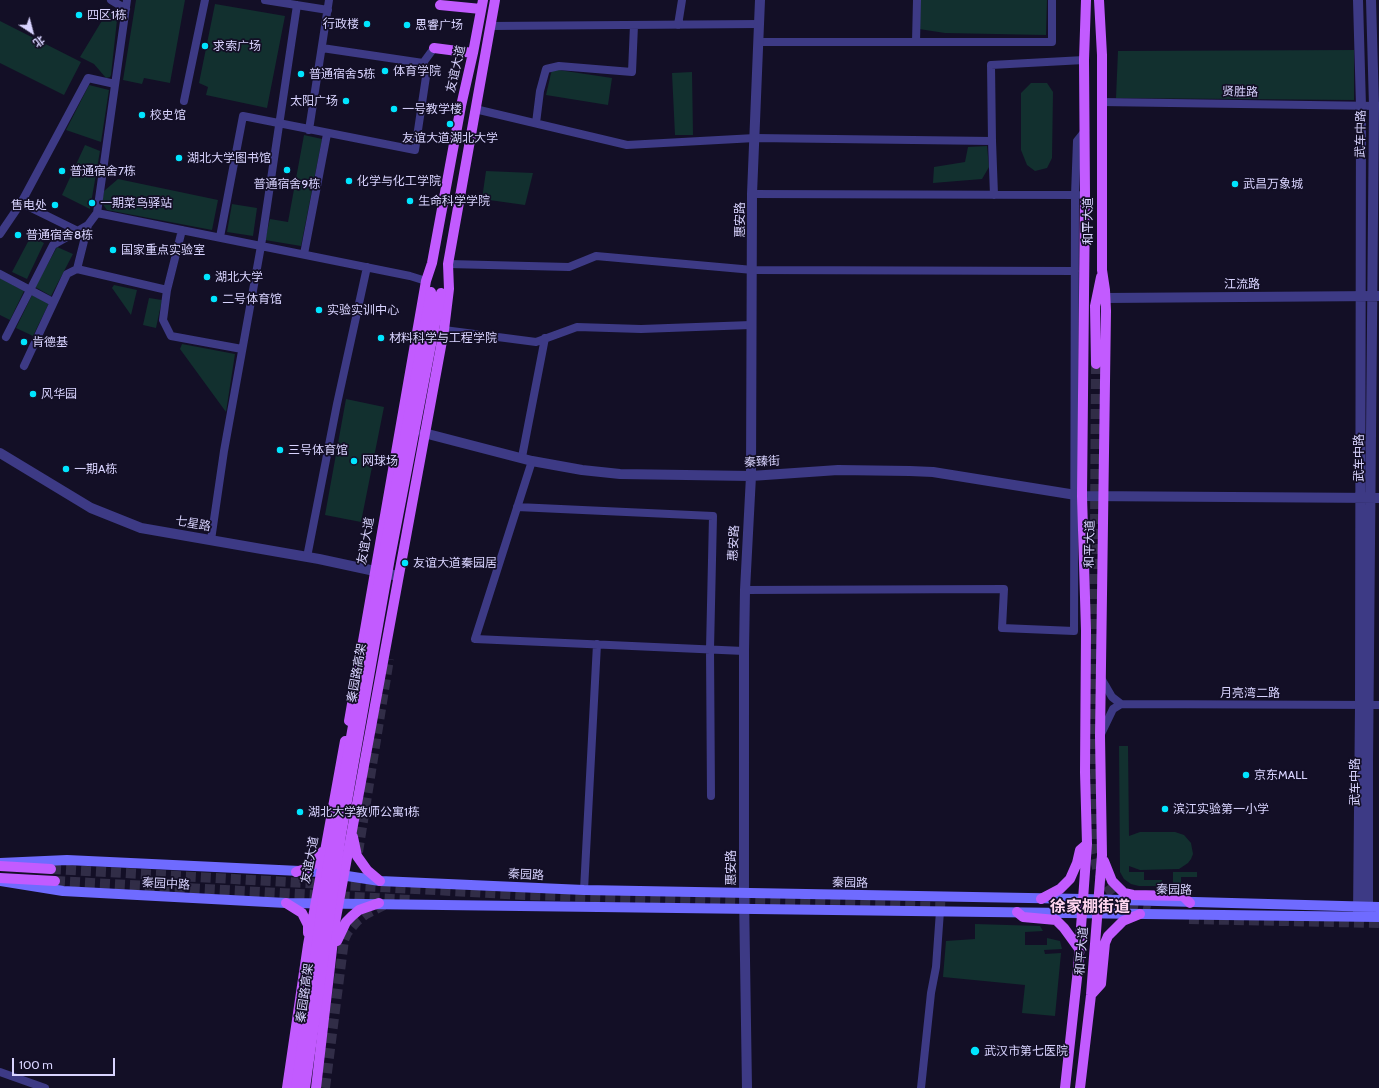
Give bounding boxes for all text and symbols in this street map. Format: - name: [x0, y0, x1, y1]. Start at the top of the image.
- place label: 四区1栋: [87, 8, 127, 22]
- marker: 四区1栋: [74, 10, 84, 20]
- north arrow: [12, 12, 52, 52]
- place label: 行政楼: [323, 17, 359, 31]
- place label: 思睿广场: [415, 18, 463, 32]
- marker: 行政楼: [362, 19, 372, 29]
- marker: 思睿广场: [402, 20, 412, 30]
- text: 北: [30, 33, 48, 51]
- place label: 求索广场: [213, 39, 261, 53]
- marker: 求索广场: [200, 41, 210, 51]
- street label: 友谊大道: [444, 44, 468, 94]
- place label: 体育学院: [393, 64, 441, 78]
- marker: 体育学院: [380, 66, 390, 76]
- place label: 普通宿舍5栋: [309, 67, 375, 81]
- marker: 普通宿舍5栋: [296, 69, 306, 79]
- street label: 贤胜路: [1222, 84, 1258, 100]
- place label: 太阳广场: [290, 94, 338, 108]
- marker: 太阳广场: [341, 96, 351, 106]
- place label: 一号教学楼: [402, 102, 462, 116]
- marker: 一号教学楼: [389, 104, 399, 114]
- place label: 校史馆: [150, 108, 186, 122]
- marker: 校史馆: [137, 110, 147, 120]
- street label: 武车中路: [1353, 110, 1369, 158]
- marker: 友谊大道湖北大学: [445, 119, 455, 129]
- place label: 友谊大道湖北大学: [402, 131, 498, 145]
- place label: 湖北大学图书馆: [187, 151, 271, 165]
- marker: 湖北大学图书馆: [174, 153, 184, 163]
- place label: 普通宿舍7栋: [70, 164, 136, 178]
- marker: 普通宿舍9栋: [282, 165, 292, 175]
- marker: 普通宿舍7栋: [57, 166, 67, 176]
- place label: 化学与化工学院: [357, 174, 441, 188]
- marker: 化学与化工学院: [344, 176, 354, 186]
- place label: 普通宿舍9栋: [254, 177, 320, 191]
- place label: 武昌万象城: [1243, 177, 1303, 191]
- marker: 武昌万象城: [1230, 179, 1240, 189]
- place label: 生命科学学院: [418, 194, 490, 208]
- place label: 一期菜鸟驿站: [100, 196, 172, 210]
- marker: 生命科学学院: [405, 196, 415, 206]
- street label: 和平大道: [1081, 197, 1095, 245]
- place label: 售电处: [11, 198, 47, 212]
- marker: 一期菜鸟驿站: [87, 198, 97, 208]
- marker: 售电处: [50, 200, 60, 210]
- street label: 惠安路: [733, 202, 747, 238]
- place label: 普通宿舍8栋: [26, 228, 93, 242]
- marker: 普通宿舍8栋: [13, 230, 23, 240]
- place label: 国家重点实验室: [121, 243, 205, 257]
- marker: 国家重点实验室: [108, 245, 118, 255]
- place label: 湖北大学: [215, 270, 263, 284]
- marker: 湖北大学: [202, 272, 212, 282]
- street label: 江流路: [1224, 277, 1260, 291]
- place label: 二号体育馆: [222, 292, 282, 306]
- marker: 二号体育馆: [209, 294, 219, 304]
- place label: 实验实训中心: [327, 303, 399, 317]
- marker: 实验实训中心: [314, 305, 324, 315]
- place label: 材料科学与工程学院: [389, 331, 497, 345]
- marker: 材料科学与工程学院: [376, 333, 386, 343]
- place label: 肯德基: [32, 335, 68, 349]
- marker: 肯德基: [19, 337, 29, 347]
- place label: 风华园: [41, 387, 77, 401]
- marker: 风华园: [28, 389, 38, 399]
- street label: 武车中路: [1352, 434, 1366, 482]
- place label: 三号体育馆: [288, 443, 348, 457]
- marker: 三号体育馆: [275, 445, 285, 455]
- place label: 网球场: [362, 454, 398, 468]
- street label: 秦臻街: [744, 454, 780, 470]
- marker: 网球场: [349, 456, 359, 466]
- place label: 一期A栋: [74, 462, 117, 476]
- marker: 一期A栋: [61, 464, 71, 474]
- street label: 七星路: [174, 514, 212, 534]
- street label: 友谊大道: [355, 516, 377, 566]
- street label: 和平大道: [1082, 520, 1098, 568]
- street label: 惠安路: [726, 525, 742, 561]
- place label: 友谊大道秦园居: [413, 556, 497, 570]
- marker: 友谊大道秦园居: [400, 558, 410, 568]
- street label: 秦园路高架: [345, 642, 369, 704]
- street label: 月亮湾二路: [1220, 686, 1280, 700]
- street label: 武车中路: [1348, 758, 1362, 806]
- place label: 京东MALL: [1254, 768, 1307, 782]
- marker: 京东MALL: [1241, 770, 1251, 780]
- place label: 滨江实验第一小学: [1173, 802, 1269, 816]
- marker: 滨江实验第一小学: [1160, 804, 1170, 814]
- place label: 湖北大学教师公寓1栋: [308, 805, 420, 819]
- marker: 湖北大学教师公寓1栋: [295, 807, 305, 817]
- street label: 友谊大道: [298, 835, 322, 885]
- street label: 惠安路: [724, 850, 738, 886]
- street label: 秦园路: [508, 867, 544, 883]
- street label: 秦园路: [832, 875, 868, 891]
- street label: 秦园中路: [142, 876, 190, 892]
- street label: 秦园路: [1156, 882, 1192, 898]
- district label: 徐家棚街道: [1050, 897, 1130, 917]
- street label: 和平大道: [1073, 926, 1091, 976]
- street label: 秦园路高架: [294, 962, 316, 1024]
- place label: 武汉市第七医院: [984, 1044, 1068, 1058]
- marker: 武汉市第七医院: [969, 1045, 981, 1057]
- scale bar: [14, 1050, 117, 1076]
- text: 100 m: [19, 1057, 53, 1072]

